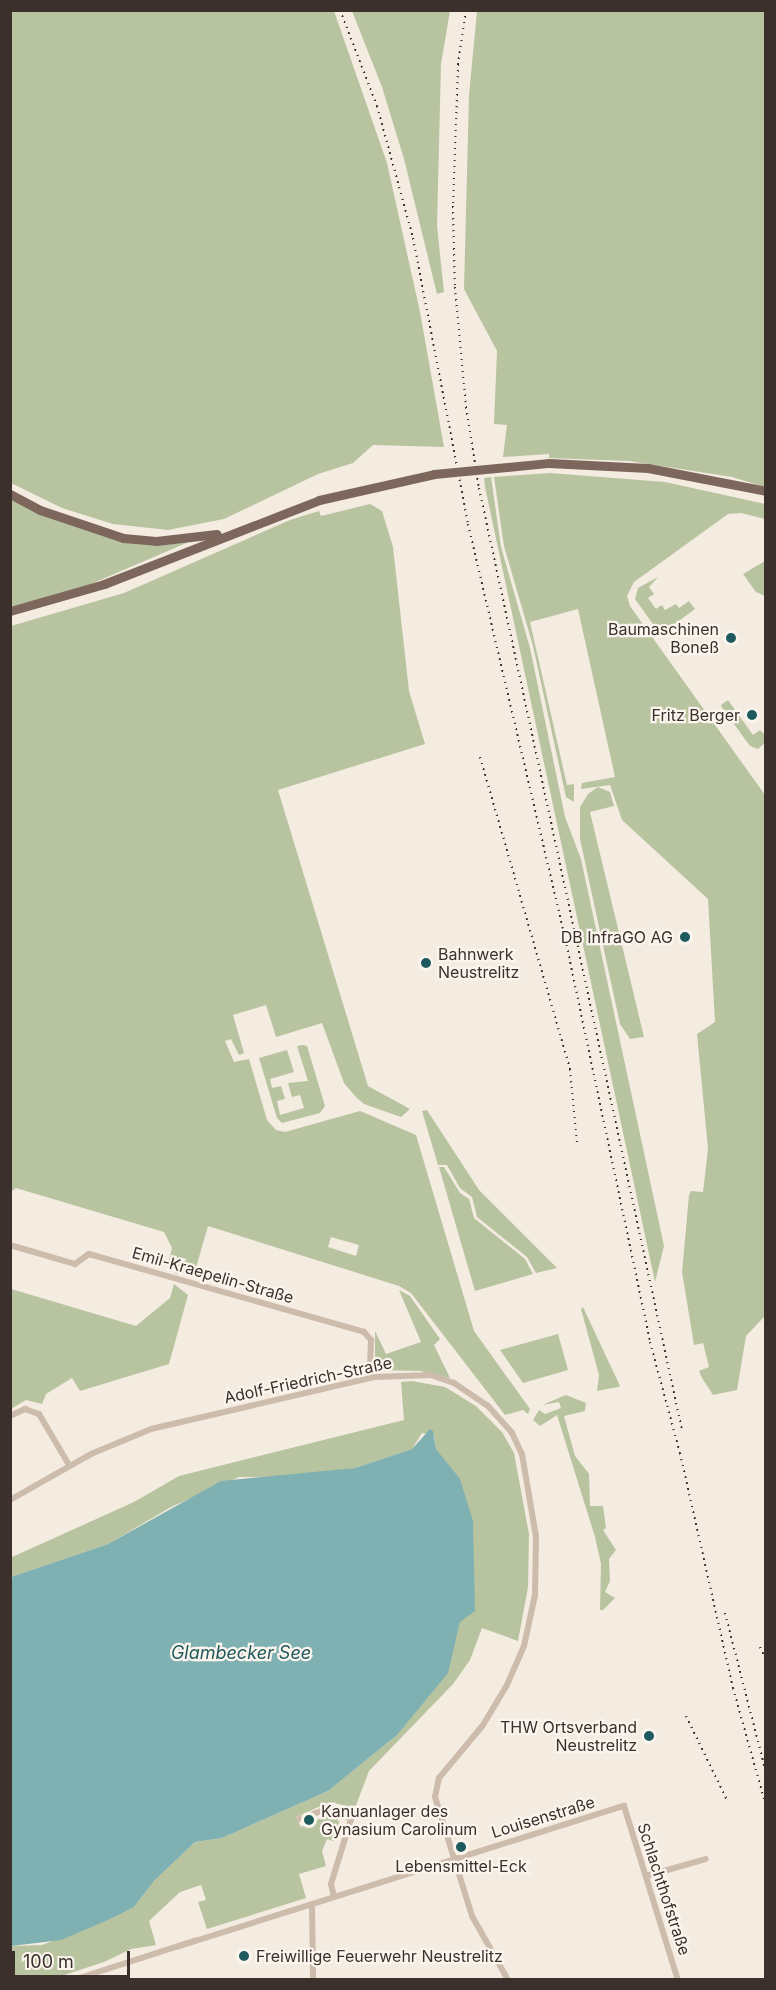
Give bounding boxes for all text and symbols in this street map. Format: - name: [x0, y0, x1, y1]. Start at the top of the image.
- place label: Baumaschinen Boneß: [608, 619, 719, 657]
- marker: Baumaschinen Boneß: [724, 631, 738, 645]
- place label: Fritz Berger: [652, 705, 740, 725]
- marker: Fritz Berger: [745, 708, 759, 722]
- place label: DB InfraGO AG: [561, 927, 673, 947]
- marker: DB InfraGO AG: [678, 930, 692, 944]
- place label: Bahnwerk Neustrelitz: [438, 944, 519, 982]
- marker: Bahnwerk Neustrelitz: [419, 956, 433, 970]
- street label: Emil-Kraepelin-Straße: [130, 1243, 296, 1307]
- street label: Adolf-Friedrich-Straße: [222, 1353, 394, 1407]
- water label: Glambecker See: [171, 1642, 311, 1664]
- place label: THW Ortsverband Neustrelitz: [500, 1717, 637, 1755]
- marker: THW Ortsverband Neustrelitz: [642, 1729, 656, 1743]
- street label: Louisenstraße: [489, 1792, 597, 1842]
- place label: Kanuanlager des Gynasium Carolinum: [321, 1801, 477, 1839]
- marker: Kanuanlager des Gynasium Carolinum: [302, 1813, 316, 1827]
- street label: Schlachthofstraße: [634, 1820, 694, 1958]
- marker: Lebensmittel-Eck: [454, 1840, 468, 1854]
- place label: Lebensmittel-Eck: [395, 1856, 527, 1876]
- scale bar: [15, 1939, 134, 1977]
- place label: Freiwillige Feuerwehr Neustrelitz: [256, 1946, 503, 1966]
- marker: Freiwillige Feuerwehr Neustrelitz: [237, 1949, 251, 1963]
- text: 100 m: [23, 1951, 74, 1972]

